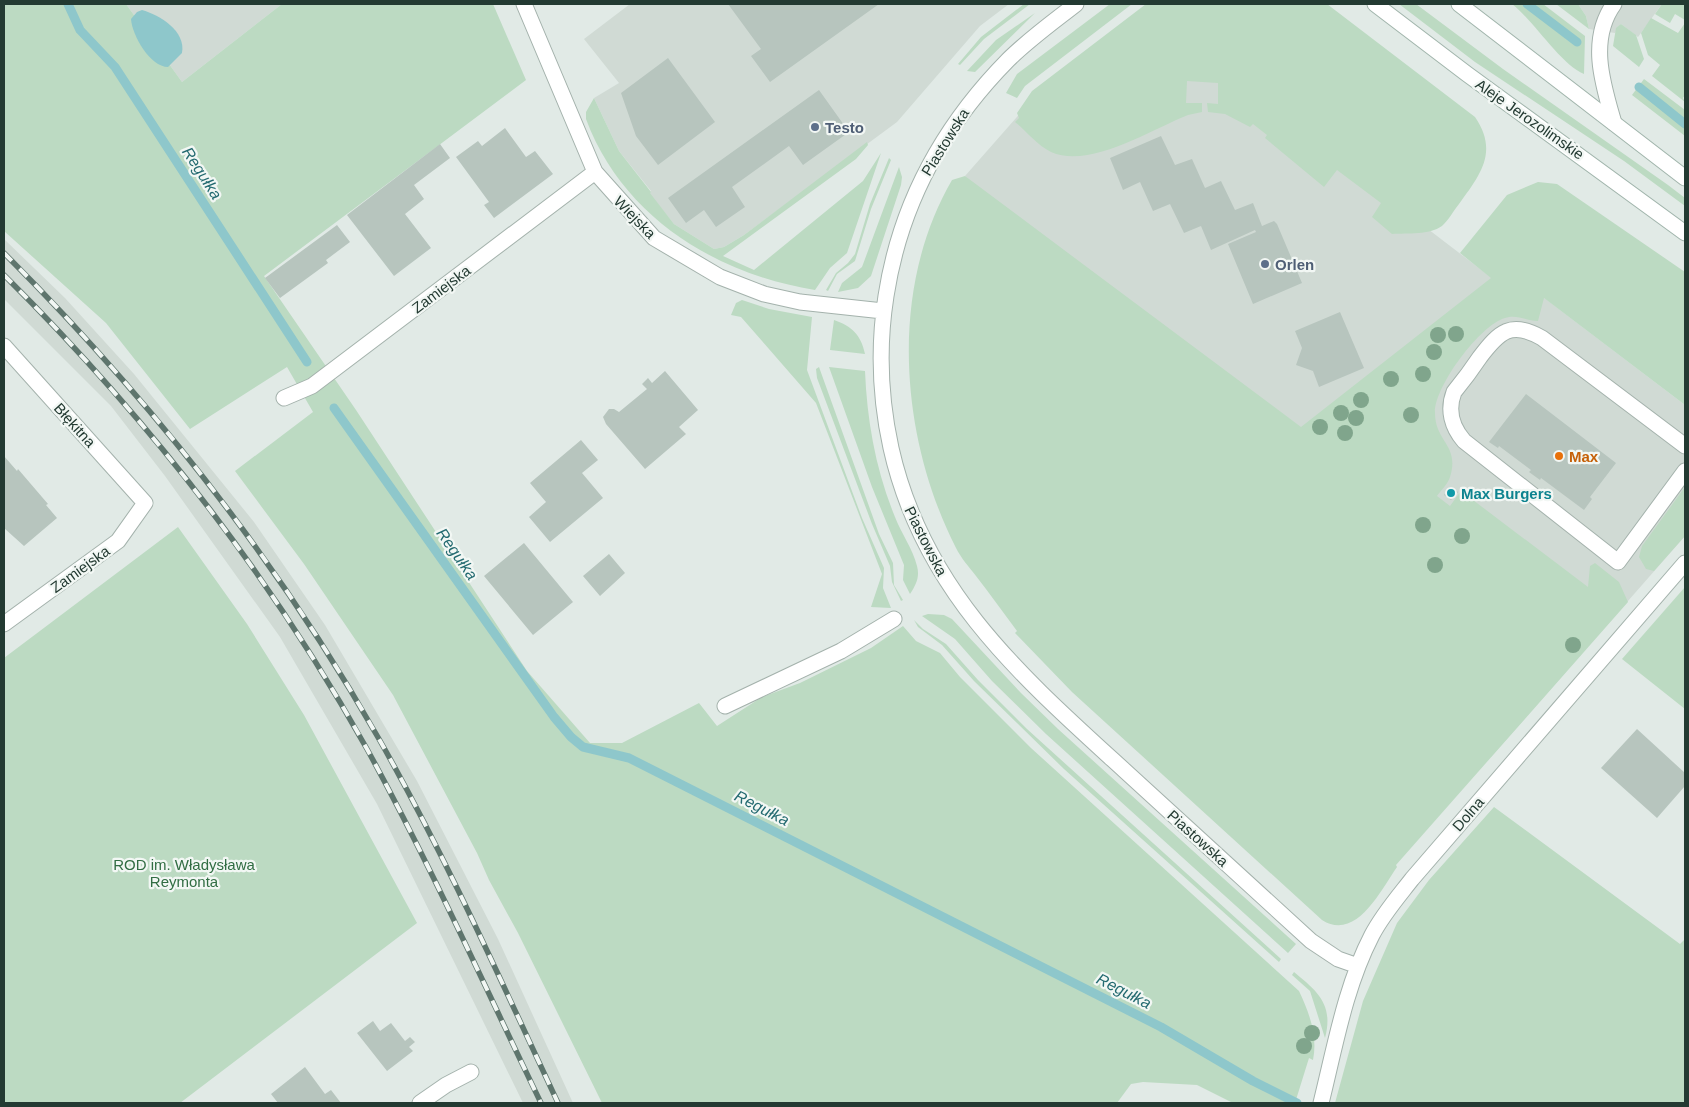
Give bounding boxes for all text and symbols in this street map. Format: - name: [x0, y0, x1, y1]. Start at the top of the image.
- street label: Aleje Jerozolimskie: [1473, 75, 1587, 163]
- street label: Piastowska: [918, 105, 973, 179]
- place label: Testo: [825, 119, 864, 136]
- marker: Testo: [809, 121, 821, 133]
- water label: Regułka: [179, 144, 225, 202]
- street label: Wiejska: [611, 192, 660, 242]
- place label: Orlen: [1275, 256, 1314, 273]
- marker: Orlen: [1259, 258, 1271, 270]
- street label: Zamiejska: [409, 261, 474, 316]
- street label: Błękitna: [51, 399, 100, 451]
- place label: Max: [1569, 448, 1599, 465]
- marker: Max: [1553, 450, 1565, 462]
- place label: Max Burgers: [1461, 485, 1552, 502]
- marker: Max Burgers: [1445, 487, 1457, 499]
- street label: Piastowska: [901, 503, 951, 579]
- water label: Regułka: [433, 525, 481, 583]
- street label: Zamiejska: [47, 542, 113, 596]
- water label: Regułka: [732, 787, 792, 829]
- street label: Dolna: [1449, 793, 1488, 834]
- street label: Piastowska: [1164, 806, 1232, 870]
- park label: ROD im. Władysława Reymonta: [113, 856, 256, 890]
- water label: Regułka: [1094, 970, 1154, 1012]

